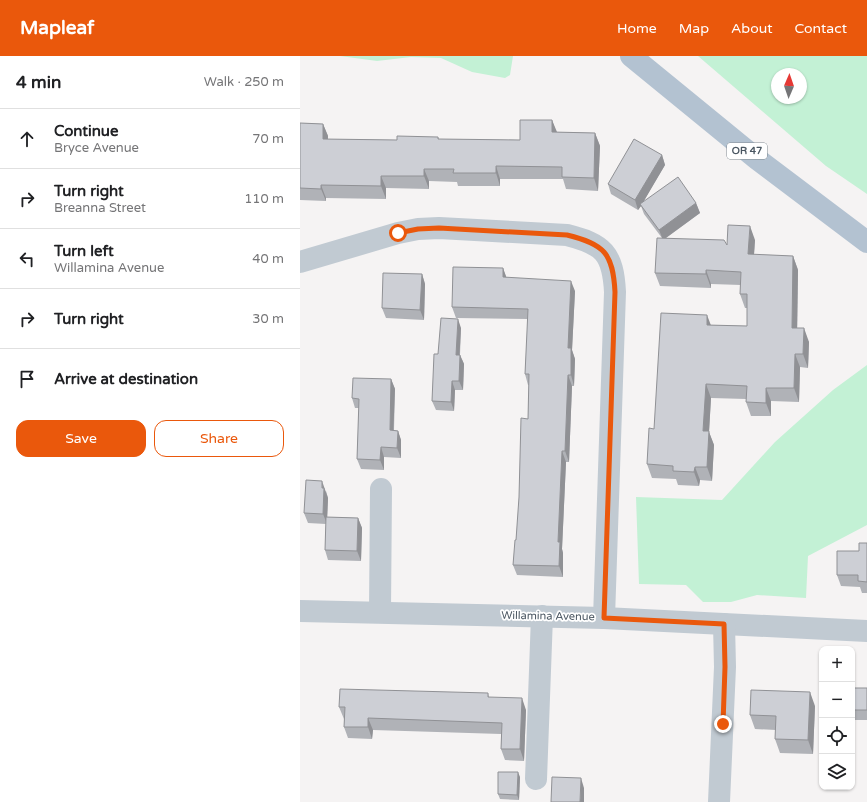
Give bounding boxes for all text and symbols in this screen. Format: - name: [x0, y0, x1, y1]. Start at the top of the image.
- text: Mapleaf: [20, 17, 94, 39]
- text: Home: [617, 20, 657, 37]
- text: Map: [679, 20, 709, 37]
- text: About: [731, 20, 773, 37]
- text: Contact: [795, 20, 847, 37]
- north arrow: [771, 68, 807, 104]
- text: 4 min: [16, 72, 61, 93]
- text: Walk · 250 m: [204, 74, 284, 90]
- text: Continue: [54, 122, 118, 140]
- icon: ahead: [16, 128, 38, 150]
- text: 70 m: [252, 131, 284, 147]
- text: Bryce Avenue: [54, 140, 139, 156]
- road number: OR 47: [727, 143, 767, 159]
- text: Turn right: [54, 182, 124, 200]
- icon: right: [16, 188, 38, 210]
- text: 110 m: [244, 191, 284, 207]
- text: Breanna Street: [54, 200, 146, 216]
- route start: [389, 224, 407, 242]
- text: Turn left: [54, 242, 114, 260]
- icon: left: [16, 248, 38, 270]
- text: 40 m: [252, 251, 284, 267]
- text: Willamina Avenue: [54, 260, 164, 276]
- icon: right: [16, 308, 38, 330]
- text: Turn right: [54, 310, 124, 328]
- text: 30 m: [252, 311, 284, 327]
- icon: arrive: [16, 368, 38, 390]
- text: Arrive at destination: [54, 370, 198, 388]
- button: Save: [16, 420, 146, 457]
- button: Share: [154, 420, 284, 457]
- street label: Willamina Avenue: [501, 609, 595, 623]
- map controls: [819, 646, 855, 790]
- button: +: [819, 646, 855, 682]
- button: −: [819, 682, 855, 718]
- route end: [714, 715, 732, 733]
- button: locate: [819, 718, 855, 754]
- button: layers: [819, 754, 855, 790]

